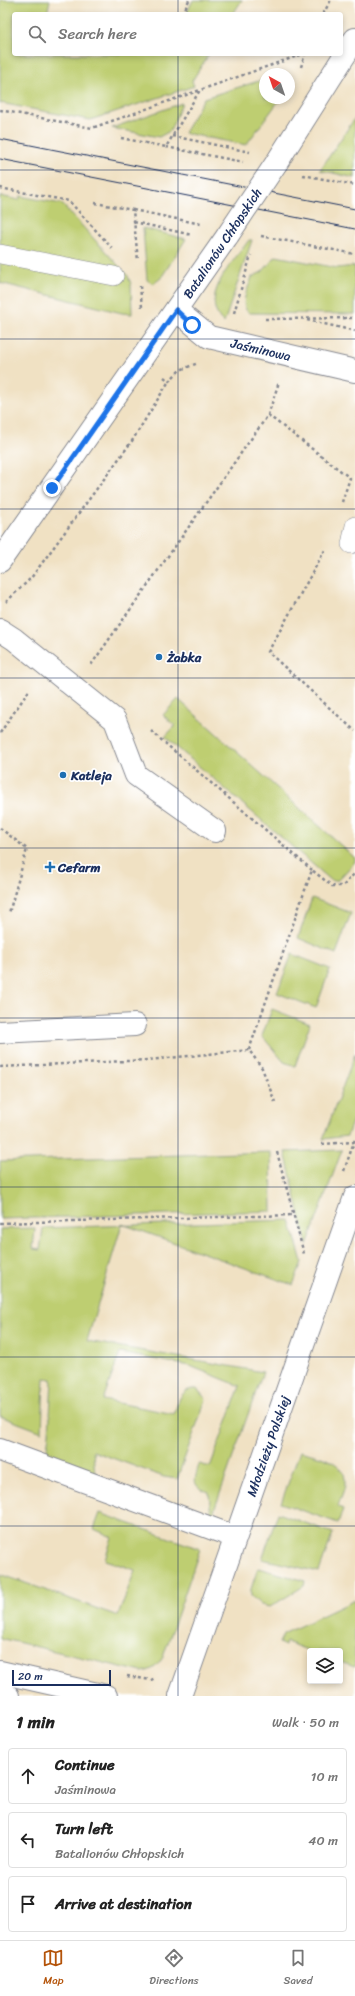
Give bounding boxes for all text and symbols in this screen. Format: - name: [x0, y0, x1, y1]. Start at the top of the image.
- search box: [12, 12, 343, 56]
- text: Search here: [58, 21, 137, 47]
- icon: search: [26, 23, 48, 45]
- north arrow: [259, 68, 295, 104]
- street label: Batalionów Chłopskich: [177, 183, 268, 303]
- route start: [183, 316, 201, 334]
- street label: Jaśminowa: [227, 331, 294, 368]
- route end: [43, 479, 61, 497]
- place label: Żabka: [166, 646, 202, 669]
- marker: Żabka: [154, 652, 164, 662]
- place label: Katleja: [70, 764, 112, 787]
- marker: Katleja: [58, 770, 68, 780]
- place label: Cefarm: [57, 856, 100, 879]
- marker: Cefarm: [45, 862, 55, 872]
- street label: Młodzieży Polskiej: [240, 1392, 297, 1500]
- map controls: [307, 1648, 343, 1684]
- button: layers: [307, 1648, 343, 1684]
- text: 20 m: [18, 1667, 43, 1686]
- scale bar: [12, 1668, 111, 1687]
- text: 1 min: [16, 1707, 55, 1737]
- text: Walk · 50 m: [272, 1711, 339, 1734]
- text: Continue: [55, 1752, 115, 1778]
- icon: ahead: [17, 1765, 39, 1787]
- text: 10 m: [311, 1765, 338, 1788]
- text: Jaśminowa: [55, 1778, 116, 1801]
- text: Turn left: [55, 1816, 113, 1842]
- icon: left: [17, 1829, 39, 1851]
- text: 40 m: [308, 1829, 338, 1852]
- text: Batalionów Chłopskich: [55, 1842, 184, 1865]
- text: Arrive at destination: [55, 1891, 192, 1917]
- icon: arrive: [17, 1893, 39, 1915]
- tab: Map: [42, 1947, 64, 1990]
- tab: Directions: [149, 1947, 199, 1990]
- tab: Saved: [284, 1947, 313, 1990]

